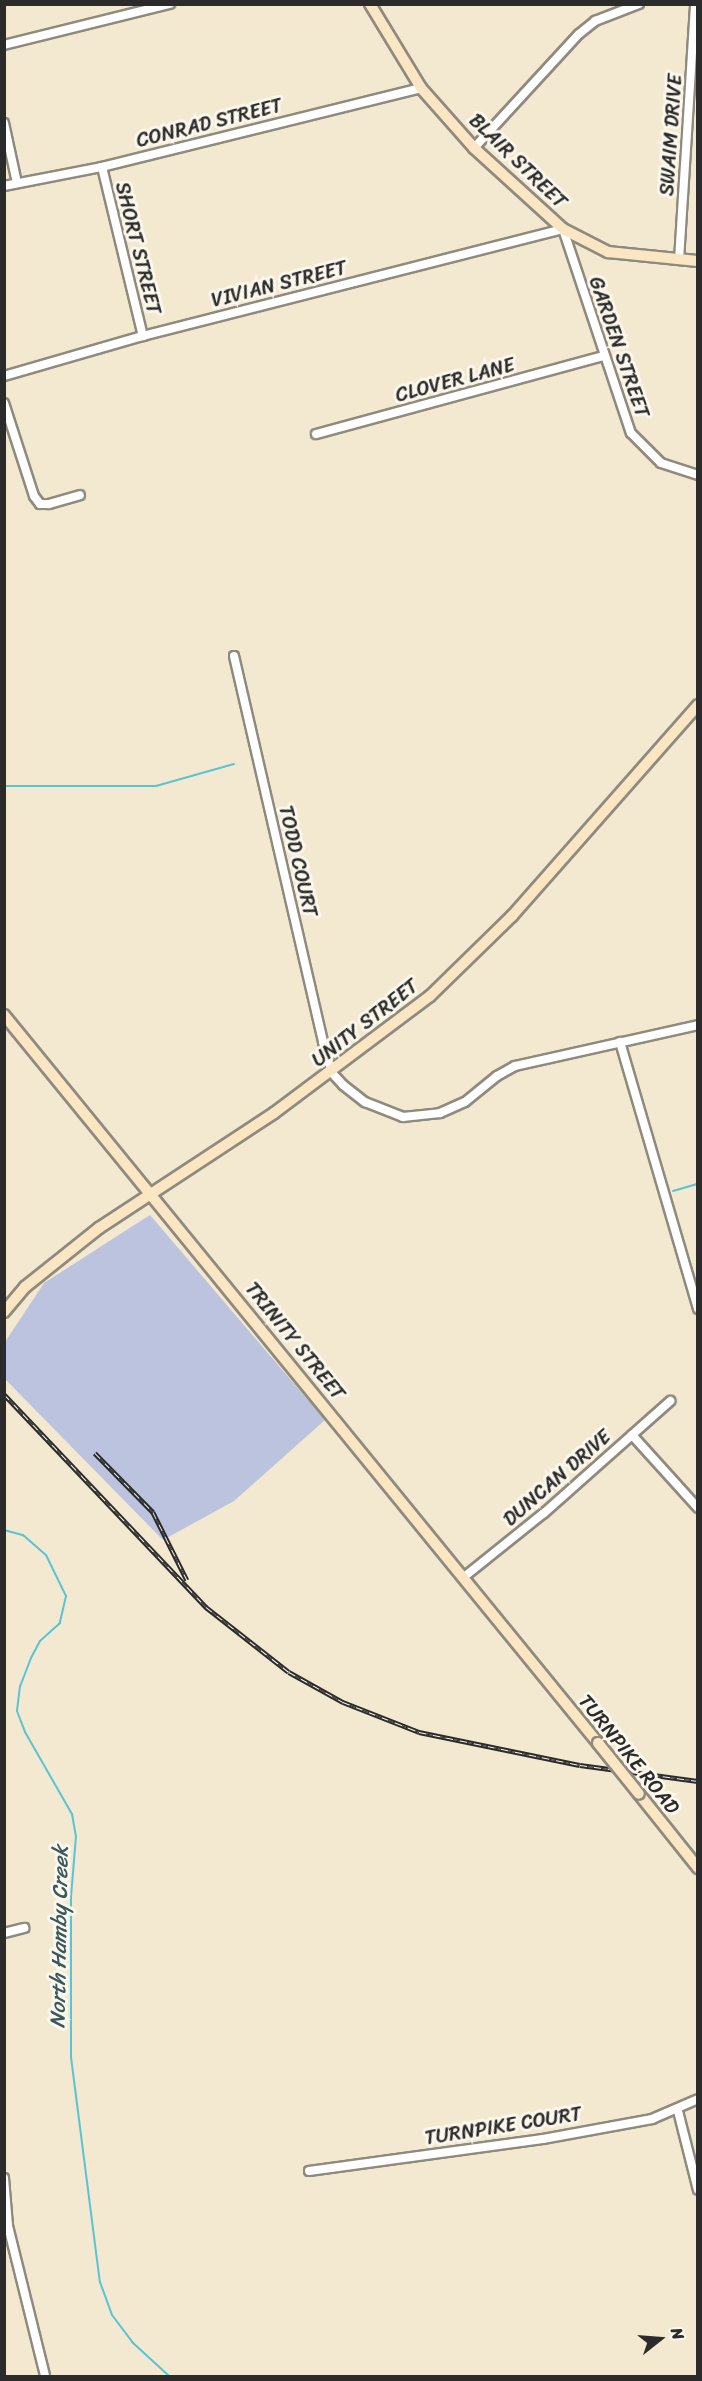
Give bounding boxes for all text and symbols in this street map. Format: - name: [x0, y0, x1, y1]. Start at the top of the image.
- street label: SWAIM DRIVE: [655, 72, 687, 198]
- street label: CONRAD STREET: [133, 93, 285, 153]
- street label: BLAIR STREET: [464, 108, 572, 214]
- street label: SHORT STREET: [110, 179, 166, 317]
- street label: VIVIAN STREET: [209, 256, 349, 312]
- street label: GARDEN STREET: [584, 273, 654, 421]
- street label: CLOVER LANE: [393, 353, 517, 407]
- street label: TODD COURT: [274, 803, 322, 919]
- street label: UNITY STREET: [307, 974, 423, 1072]
- street label: TRINITY STREET: [239, 1276, 351, 1406]
- street label: DUNCAN DRIVE: [497, 1424, 617, 1532]
- street label: TURNPIKE ROAD: [573, 1689, 685, 1819]
- water label: North Hamby Creek: [45, 1845, 73, 2029]
- street label: TURNPIKE COURT: [423, 2102, 583, 2150]
- north arrow: [630, 2309, 690, 2369]
- text: N: [662, 2324, 693, 2343]

